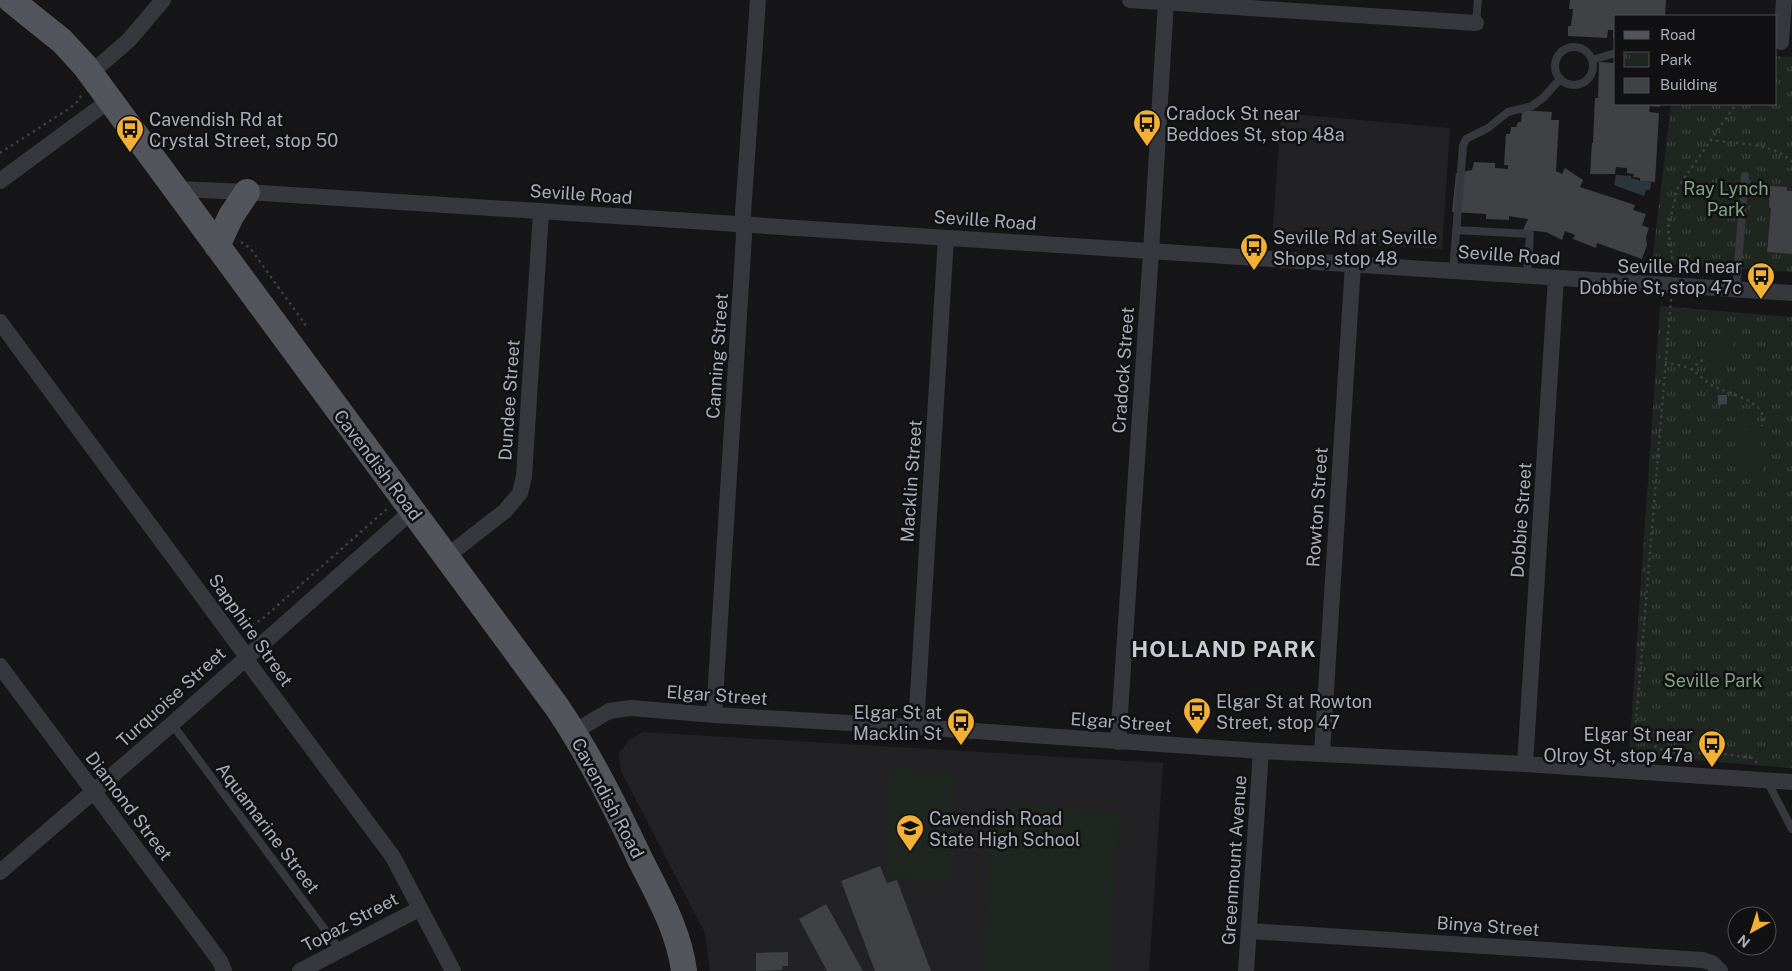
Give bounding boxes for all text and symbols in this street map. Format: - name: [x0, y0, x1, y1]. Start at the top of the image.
- legend: [1614, 15, 1777, 105]
- text: Road: [1660, 26, 1696, 43]
- text: Park: [1660, 51, 1692, 68]
- text: Building: [1660, 76, 1718, 93]
- place label: Cradock St near Beddoes St, stop 48a: [1166, 103, 1345, 145]
- bus stop icon: Cradock St near Beddoes St, stop 48a: [1132, 108, 1162, 147]
- place label: Cavendish Rd at Crystal Street, stop 50: [149, 109, 338, 151]
- bus stop icon: Cavendish Rd at Crystal Street, stop 50: [115, 114, 145, 153]
- park label: Ray Lynch Park: [1683, 178, 1769, 220]
- street label: Seville Road: [529, 180, 633, 208]
- street label: Seville Road: [933, 206, 1037, 234]
- place label: Seville Rd at Seville Shops, stop 48: [1273, 227, 1437, 269]
- bus stop icon: Seville Rd at Seville Shops, stop 48: [1239, 232, 1269, 271]
- street label: Seville Road: [1457, 241, 1561, 269]
- place label: Seville Rd near Dobbie St, stop 47c: [1579, 256, 1742, 298]
- bus stop icon: Seville Rd near Dobbie St, stop 47c: [1746, 261, 1776, 300]
- street label: Canning Street: [702, 292, 732, 420]
- street label: Cradock Street: [1108, 306, 1138, 434]
- street label: Dundee Street: [494, 339, 524, 461]
- street label: Cavendish Road: [330, 405, 426, 525]
- street label: Macklin Street: [896, 419, 926, 543]
- street label: Rowton Street: [1302, 446, 1332, 568]
- street label: Dobbie Street: [1506, 462, 1536, 578]
- street label: Sapphire Street: [204, 570, 298, 690]
- district label: HOLLAND PARK: [1131, 636, 1317, 662]
- street label: Turquoise Street: [112, 643, 230, 751]
- park label: Seville Park: [1664, 670, 1762, 691]
- street label: Elgar Street: [666, 681, 768, 709]
- place label: Elgar St at Rowton Street, stop 47: [1216, 691, 1372, 733]
- bus stop icon: Elgar St at Rowton Street, stop 47: [1182, 696, 1212, 735]
- place label: Elgar St at Macklin St: [853, 702, 942, 744]
- bus stop icon: Elgar St at Macklin St: [946, 707, 976, 746]
- street label: Elgar Street: [1070, 708, 1172, 736]
- place label: Elgar St near Olroy St, stop 47a: [1543, 724, 1693, 766]
- bus stop icon: Elgar St near Olroy St, stop 47a: [1697, 729, 1727, 768]
- street label: Cavendish Road: [567, 734, 649, 862]
- street label: Diamond Street: [81, 747, 177, 865]
- street label: Aquamarine Street: [212, 759, 324, 897]
- street label: Greenmount Avenue: [1218, 774, 1250, 946]
- place label: Cavendish Road State High School: [929, 808, 1081, 850]
- school or university icon: Cavendish Road State High School: [895, 813, 925, 852]
- street label: Topaz Street: [298, 888, 402, 956]
- north arrow: [1727, 906, 1777, 956]
- street label: Binya Street: [1436, 912, 1540, 940]
- text: N: [1735, 931, 1753, 951]

